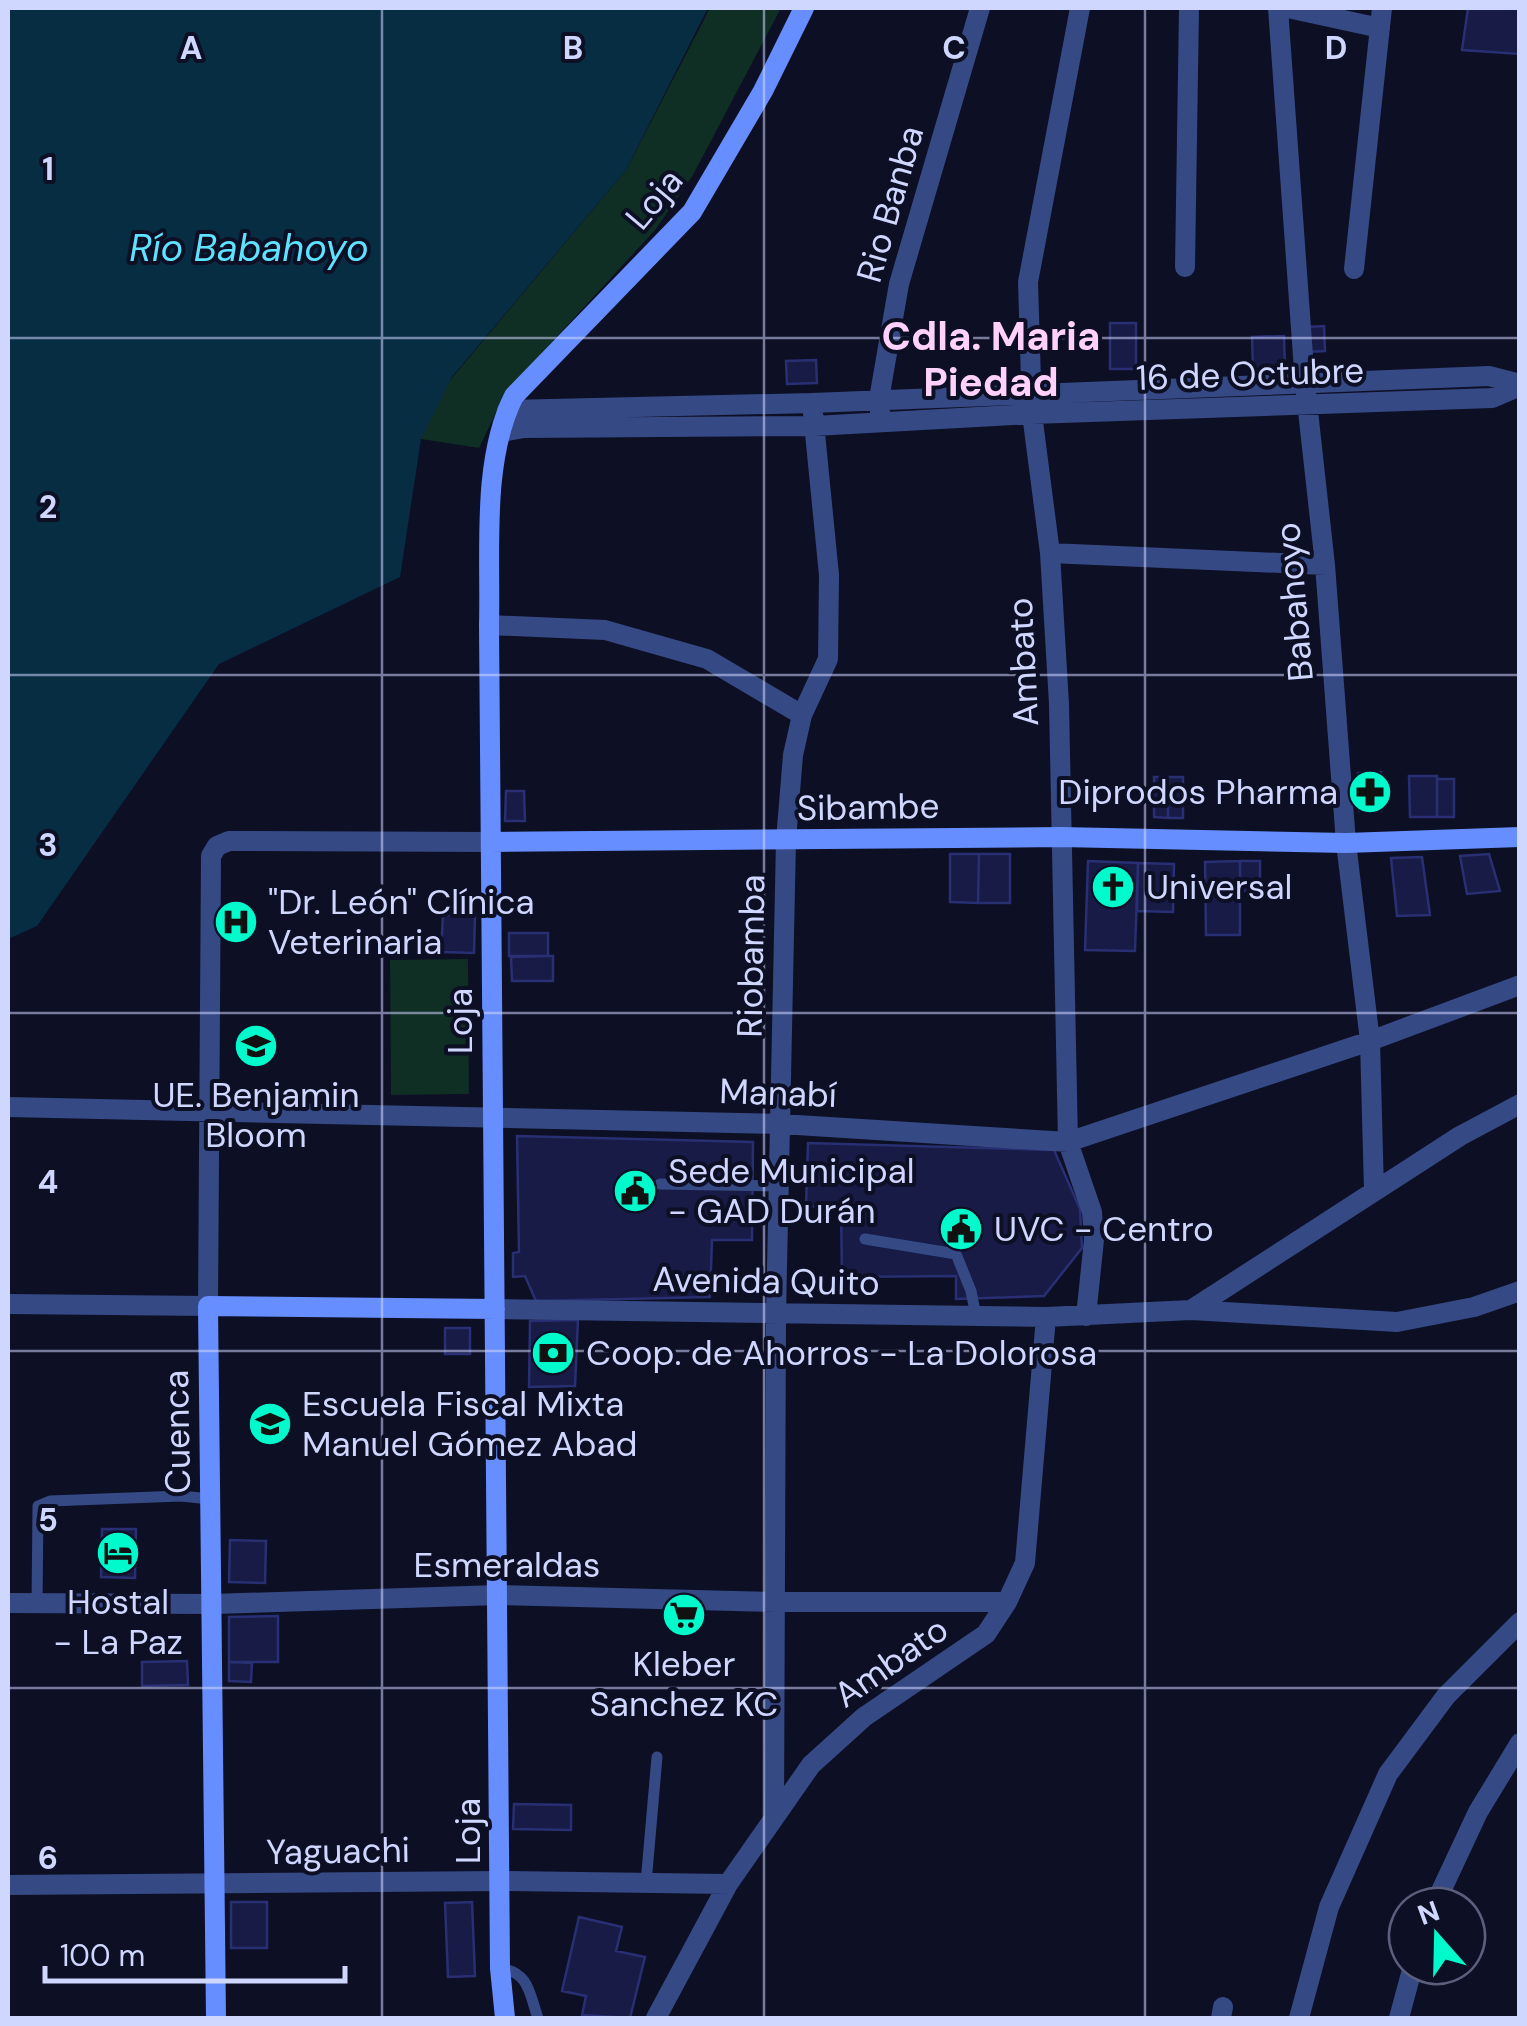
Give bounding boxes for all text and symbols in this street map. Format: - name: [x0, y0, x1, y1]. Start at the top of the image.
- text: A: [180, 27, 202, 69]
- text: B: [563, 27, 583, 69]
- text: C: [942, 27, 966, 69]
- text: D: [1325, 27, 1347, 69]
- street label: Rio Banba: [846, 121, 934, 287]
- text: 1: [42, 148, 54, 190]
- street label: Loja: [615, 159, 693, 239]
- water label: Río Babahoyo: [129, 223, 369, 273]
- district label: Cdla. Maria Piedad: [882, 310, 1100, 408]
- street label: 16 de Octubre: [1135, 347, 1365, 401]
- text: 2: [39, 486, 57, 528]
- street label: Babahoyo: [1264, 521, 1324, 683]
- street label: Ambato: [997, 596, 1049, 728]
- place label: Diprodos Pharma: [1058, 769, 1338, 815]
- pharmacy icon: Diprodos Pharma: [1347, 769, 1393, 815]
- street label: Sibambe: [796, 783, 940, 831]
- text: 3: [38, 824, 58, 866]
- church icon: Universal: [1090, 864, 1136, 910]
- place label: Universal: [1146, 864, 1292, 910]
- street label: Riobamba: [727, 874, 775, 1038]
- place label: "Dr. León" Clínica Veterinaria: [268, 879, 535, 965]
- hospital icon: "Dr. León" Clínica Veterinaria: [213, 899, 259, 945]
- street label: Loja: [437, 988, 483, 1054]
- school or university icon: UE. Benjamin Bloom: [233, 1023, 279, 1069]
- street label: Manabí: [719, 1068, 838, 1118]
- place label: UE. Benjamin Bloom: [152, 1072, 360, 1158]
- place label: Sede Municipal - GAD Durán: [668, 1148, 914, 1234]
- text: 4: [38, 1161, 58, 1203]
- public building icon: Sede Municipal - GAD Durán: [612, 1168, 658, 1214]
- public building icon: UVC - Centro: [938, 1206, 984, 1252]
- place label: UVC - Centro: [994, 1206, 1214, 1252]
- street label: Avenida Quito: [652, 1256, 880, 1306]
- bank icon: Coop. de Ahorros - La Dolorosa: [530, 1330, 576, 1376]
- place label: Coop. de Ahorros - La Dolorosa: [586, 1330, 1097, 1376]
- street label: Cuenca: [153, 1370, 201, 1494]
- place label: Escuela Fiscal Mixta Manuel Gómez Abad: [302, 1381, 637, 1467]
- school or university icon: Escuela Fiscal Mixta Manuel Gómez Abad: [247, 1401, 293, 1447]
- text: 5: [38, 1499, 58, 1541]
- hotel icon: Hostal - La Paz: [95, 1530, 141, 1576]
- street label: Esmeraldas: [414, 1542, 600, 1588]
- place label: Hostal - La Paz: [53, 1579, 183, 1665]
- supermarket icon: Kleber Sanchez KC: [661, 1592, 707, 1638]
- street label: Ambato: [825, 1606, 957, 1718]
- place label: Kleber Sanchez KC: [590, 1641, 778, 1727]
- street label: Loja: [445, 1798, 491, 1864]
- street label: Yaguachi: [266, 1827, 410, 1875]
- text: 6: [38, 1837, 58, 1879]
- north arrow: [1387, 1886, 1487, 1986]
- text: N: [1413, 1892, 1445, 1934]
- scale bar: [45, 1921, 345, 1983]
- text: 100 m: [60, 1936, 145, 1975]

